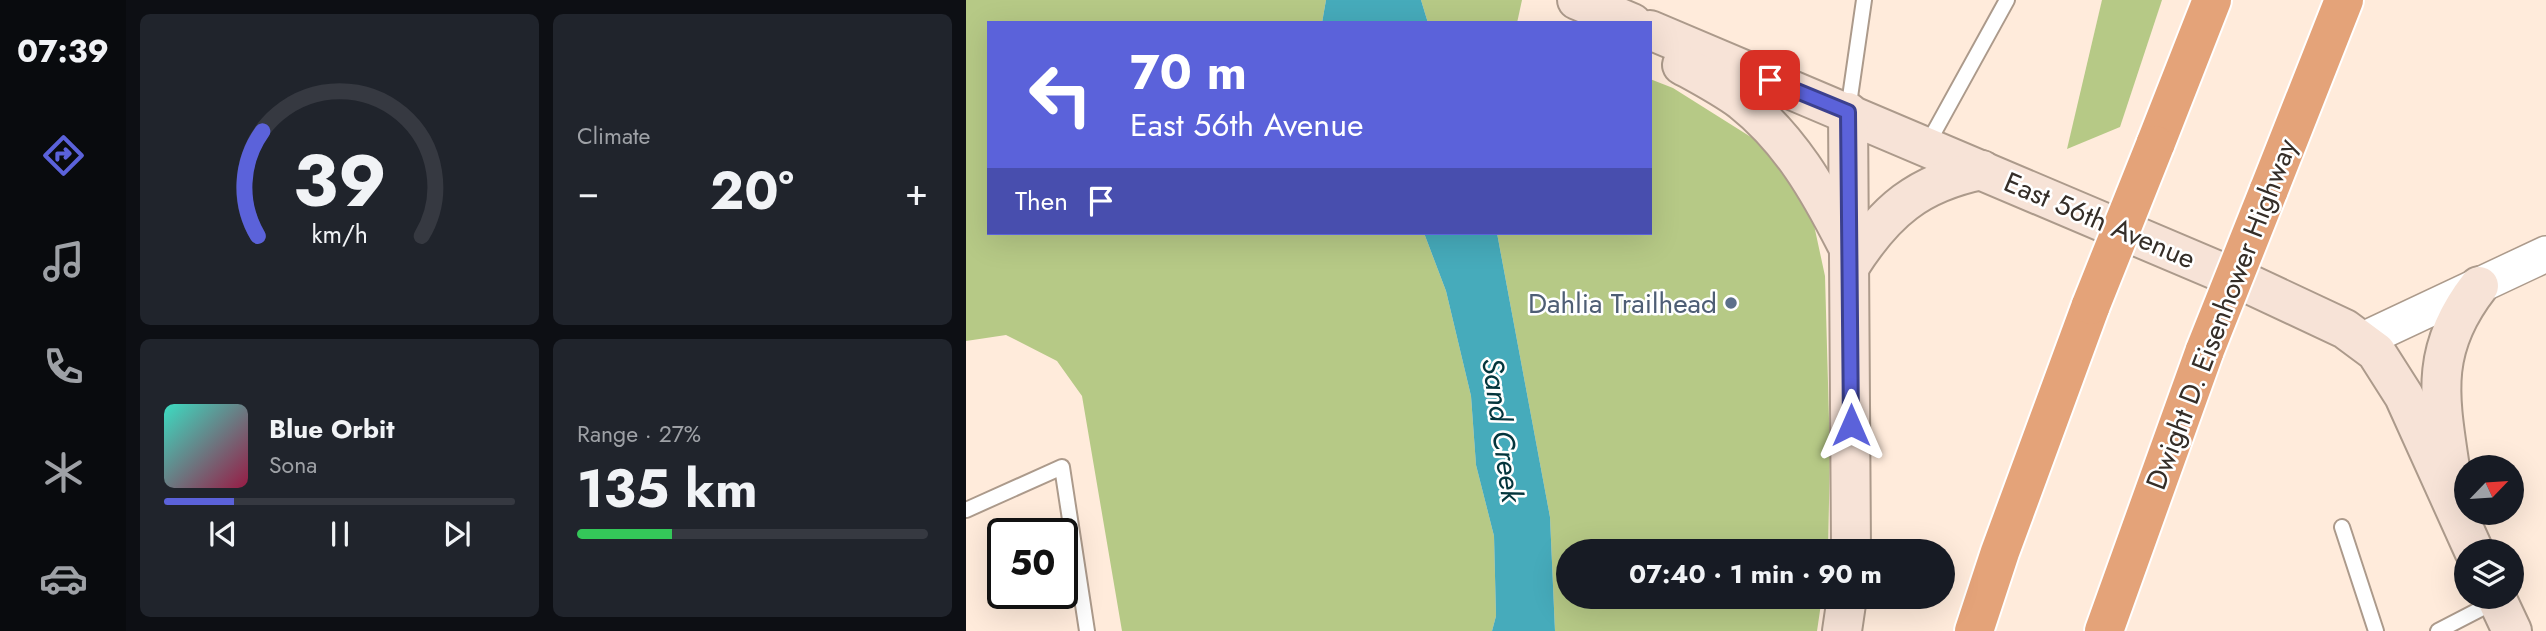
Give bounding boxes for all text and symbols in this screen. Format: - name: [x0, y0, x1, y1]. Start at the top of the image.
- text: 07:39: [17, 28, 109, 74]
- text: 70 m: [1130, 37, 1247, 107]
- icon: left: [1015, 49, 1106, 140]
- pin: [1740, 50, 1800, 110]
- icon: arrive: [1751, 61, 1789, 99]
- text: East 56th Avenue: [1130, 102, 1363, 148]
- text: Climate: [577, 119, 650, 153]
- text: 39: [293, 128, 386, 233]
- icon: directions: [39, 131, 88, 180]
- street label: Dwight D. Eisenhower Highway: [2136, 132, 2308, 496]
- text: 20°: [710, 153, 794, 229]
- street label: East 56th Avenue: [1998, 162, 2202, 279]
- text: −: [577, 164, 599, 219]
- text: +: [905, 164, 928, 219]
- text: Then: [1015, 182, 1068, 220]
- icon: arrive: [1082, 182, 1120, 220]
- text: km/h: [311, 215, 368, 251]
- icon: music: [39, 237, 88, 286]
- place label: Dahlia Trailhead: [1528, 283, 1717, 324]
- marker: Dahlia Trailhead: [1723, 295, 1739, 311]
- icon: phone: [39, 342, 88, 391]
- water label: Sand Creek: [1471, 355, 1534, 506]
- position arrow: [1814, 388, 1888, 462]
- text: Blue Orbit: [269, 410, 394, 448]
- text: Range · 27%: [577, 417, 701, 451]
- icon: climate: [39, 448, 88, 497]
- text: Sona: [269, 448, 317, 482]
- text: 135 km: [577, 451, 758, 527]
- north arrow: [2454, 455, 2524, 525]
- map controls: [2454, 455, 2524, 609]
- icon: previous: [204, 515, 242, 553]
- icon: pause: [321, 515, 359, 553]
- icon: next: [438, 515, 476, 553]
- speed limit sign: 50: [987, 518, 1078, 609]
- button: layers: [2454, 539, 2524, 609]
- icon: car: [39, 554, 88, 603]
- text: 07:40 · 1 min · 90 m: [1629, 555, 1882, 593]

